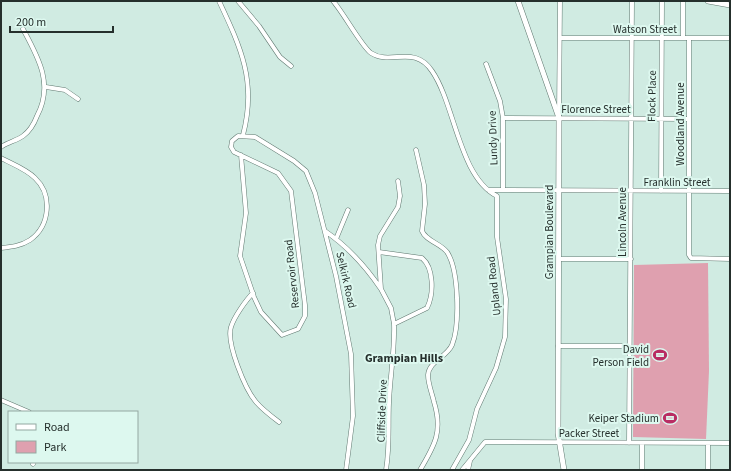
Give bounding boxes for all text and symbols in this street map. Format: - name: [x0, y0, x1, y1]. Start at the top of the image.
- scale bar: [10, 8, 113, 34]
- text: 200 m: [16, 14, 46, 31]
- street label: Watson Street: [613, 22, 677, 37]
- street label: Flock Place: [644, 69, 660, 122]
- street label: Woodland Avenue: [673, 82, 688, 166]
- street label: Florence Street: [561, 102, 631, 117]
- street label: Lundy Drive: [485, 110, 501, 166]
- street label: Franklin Street: [643, 175, 711, 190]
- street label: Grampian Boulevard: [542, 185, 557, 279]
- street label: Lincoln Avenue: [615, 187, 630, 257]
- street label: Reservoir Road: [281, 239, 303, 309]
- street label: Selkirk Road: [332, 250, 360, 310]
- street label: Upland Road: [483, 256, 505, 316]
- place label: David Person Field: [593, 342, 649, 370]
- sports icon: David Person Field: [652, 347, 668, 363]
- district label: Grampian Hills: [365, 350, 443, 367]
- street label: Cliffside Drive: [373, 379, 391, 443]
- sports icon: Keiper Stadium: [662, 410, 678, 426]
- legend: [8, 411, 138, 463]
- place label: Keiper Stadium: [588, 411, 659, 426]
- text: Road: [44, 419, 70, 436]
- street label: Packer Street: [559, 426, 620, 441]
- text: Park: [44, 439, 66, 456]

